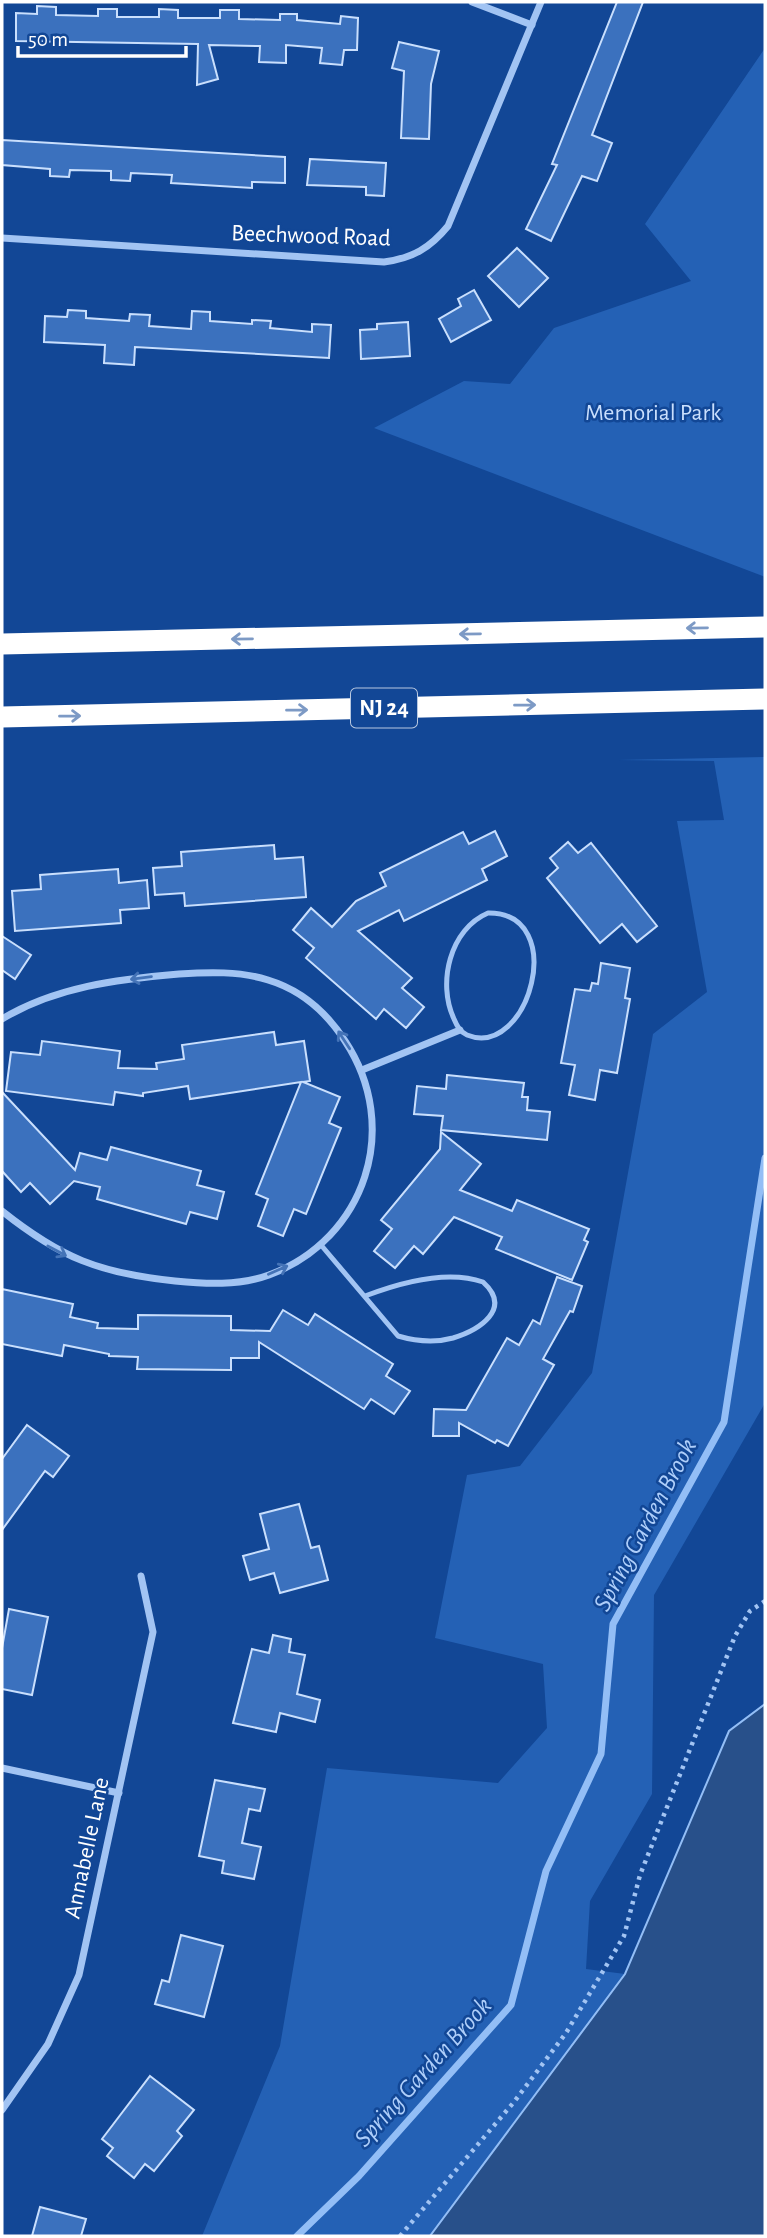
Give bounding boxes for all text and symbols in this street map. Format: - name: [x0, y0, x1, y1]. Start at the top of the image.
- scale bar: [18, 14, 186, 58]
- text: 50 m: [28, 29, 68, 50]
- street label: Beechwood Road: [231, 221, 391, 251]
- park label: Memorial Park: [585, 401, 721, 425]
- one-way arrow: [686, 622, 709, 635]
- one-way arrow: [458, 627, 481, 640]
- one-way arrow: [231, 632, 254, 645]
- road number: NJ 24: [351, 688, 417, 728]
- one-way arrow: [513, 698, 536, 711]
- one-way arrow: [286, 703, 309, 717]
- one-way arrow: [58, 709, 81, 722]
- one-way arrow: [130, 971, 153, 984]
- one-way arrow: [337, 1030, 351, 1050]
- one-way arrow: [47, 1244, 67, 1258]
- one-way arrow: [267, 1263, 288, 1276]
- water label: Spring Garden Brook: [589, 1435, 701, 1615]
- street label: Annabelle Lane: [60, 1775, 114, 1921]
- water label: Spring Garden Brook: [349, 1992, 497, 2152]

